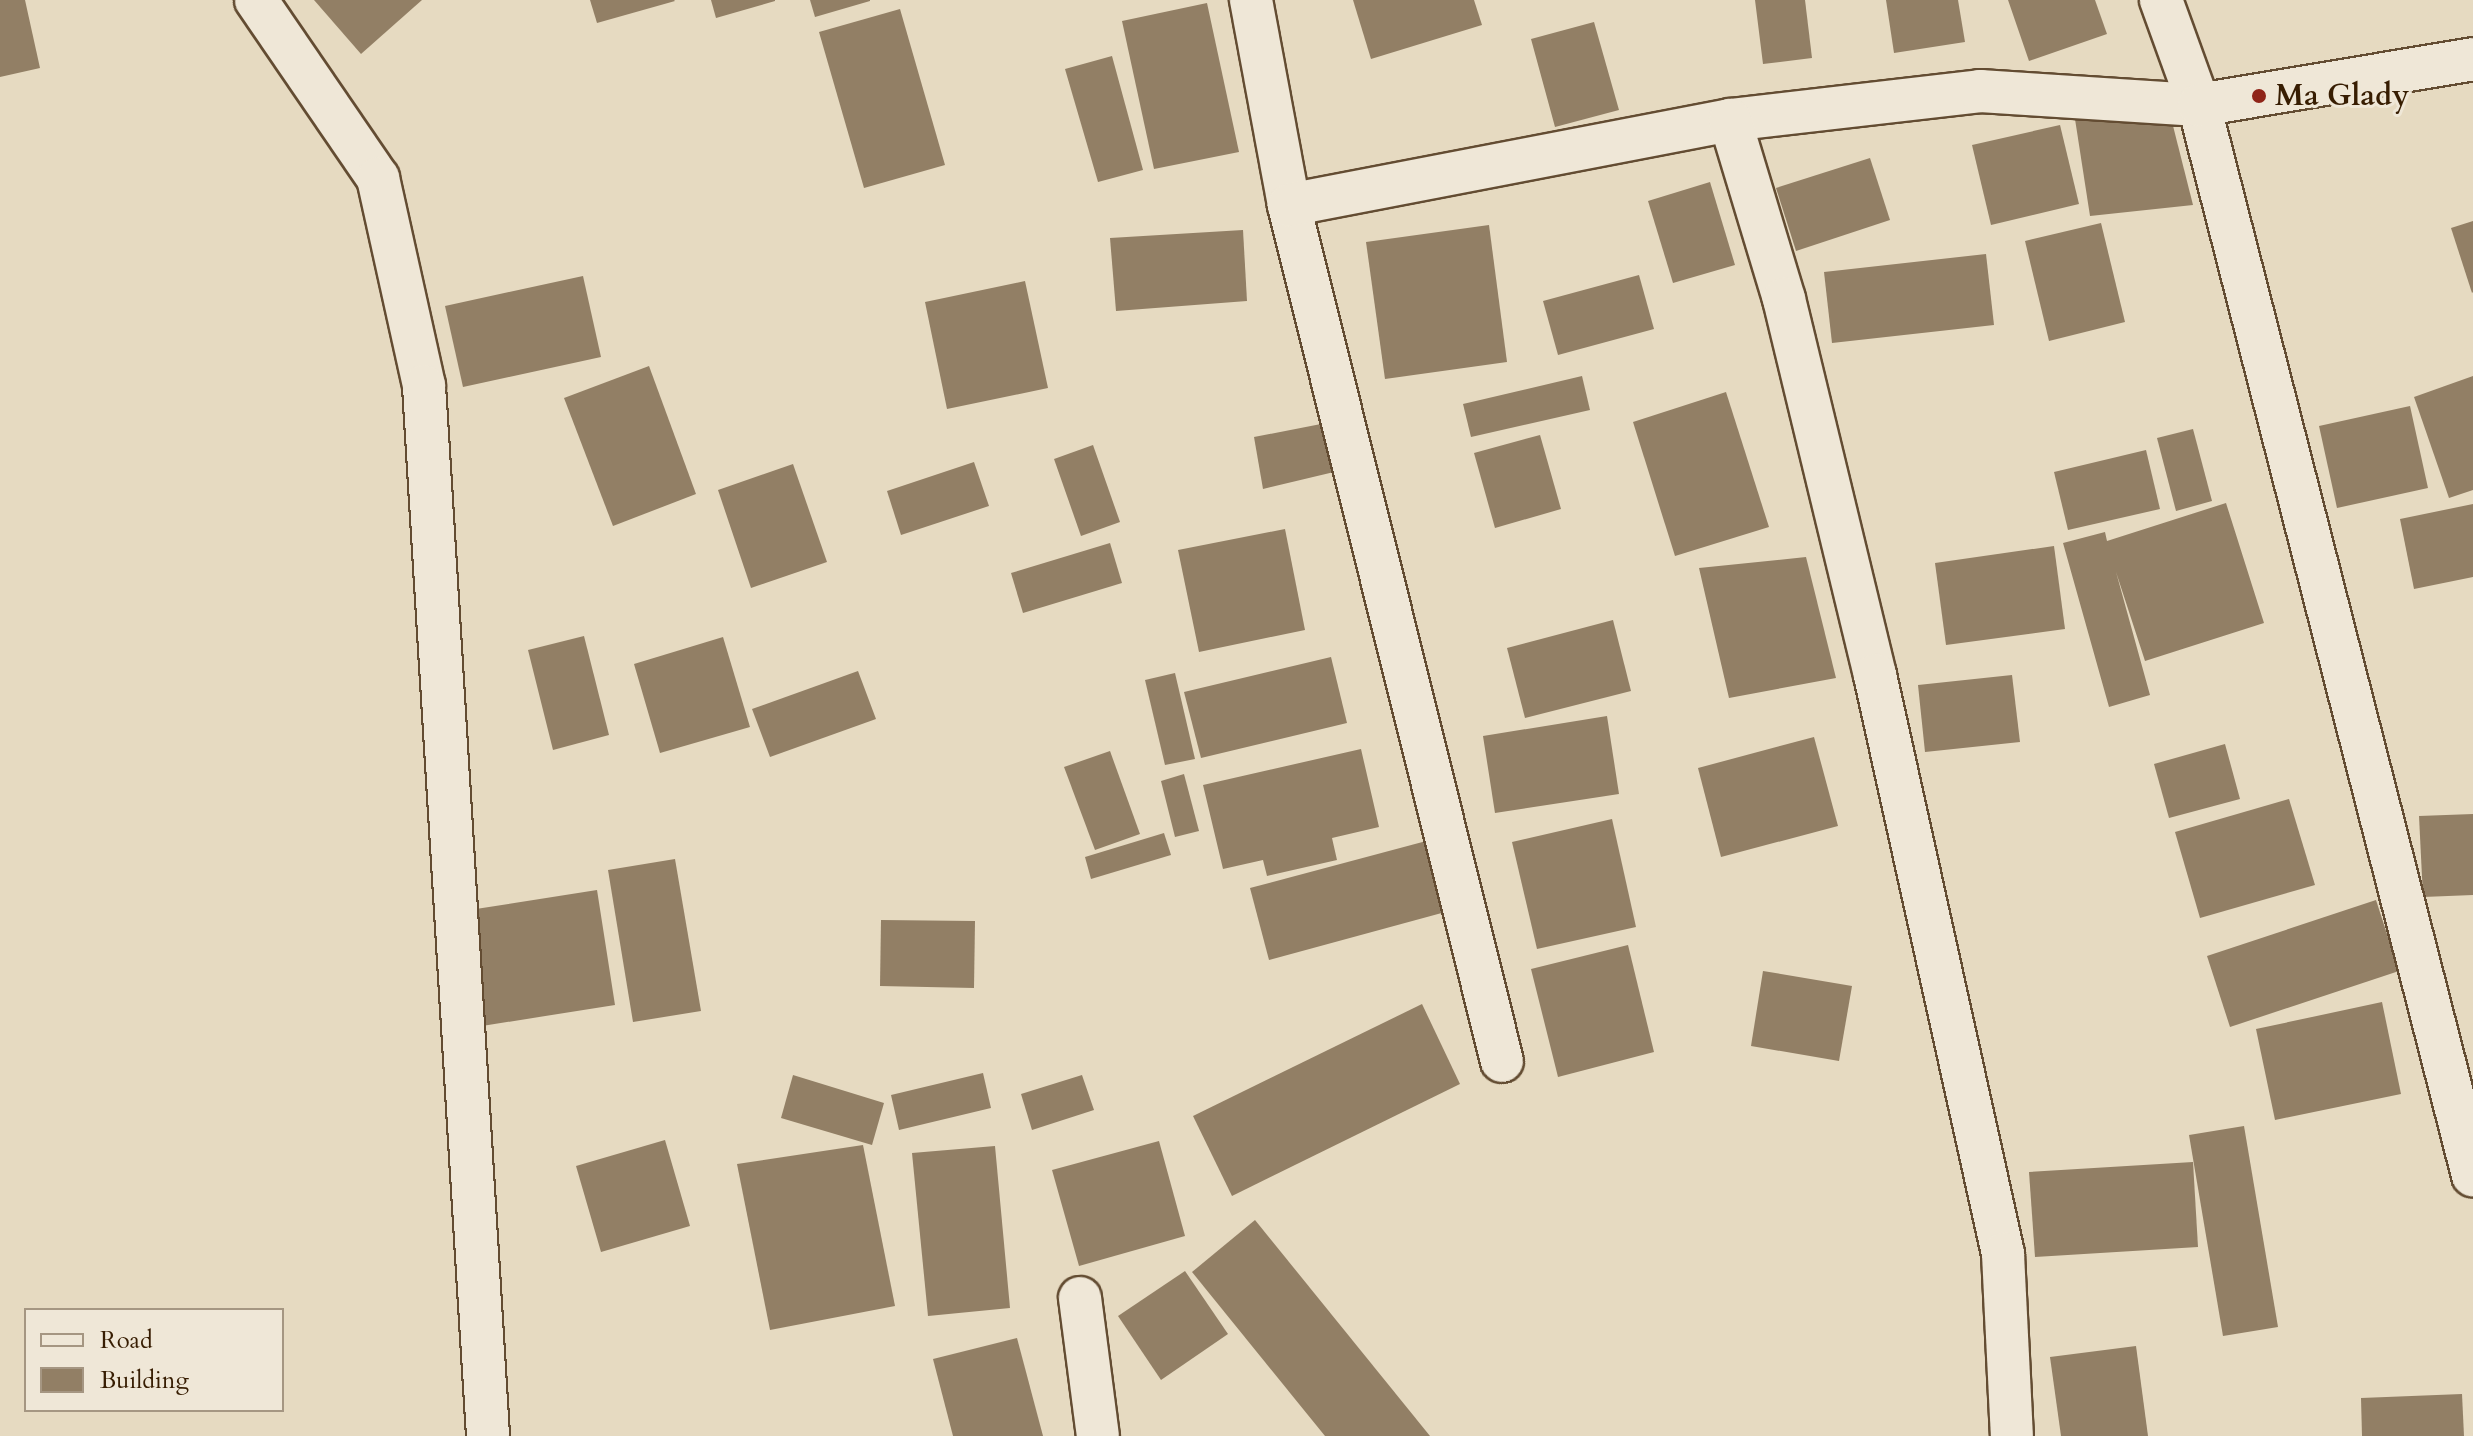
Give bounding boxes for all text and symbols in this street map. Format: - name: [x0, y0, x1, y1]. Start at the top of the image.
- place label: Ma Glady: [2275, 78, 2409, 114]
- marker: Ma Glady: [2250, 87, 2268, 105]
- legend: [24, 1308, 284, 1412]
- text: Road: [100, 1324, 153, 1357]
- text: Building: [100, 1364, 189, 1397]

